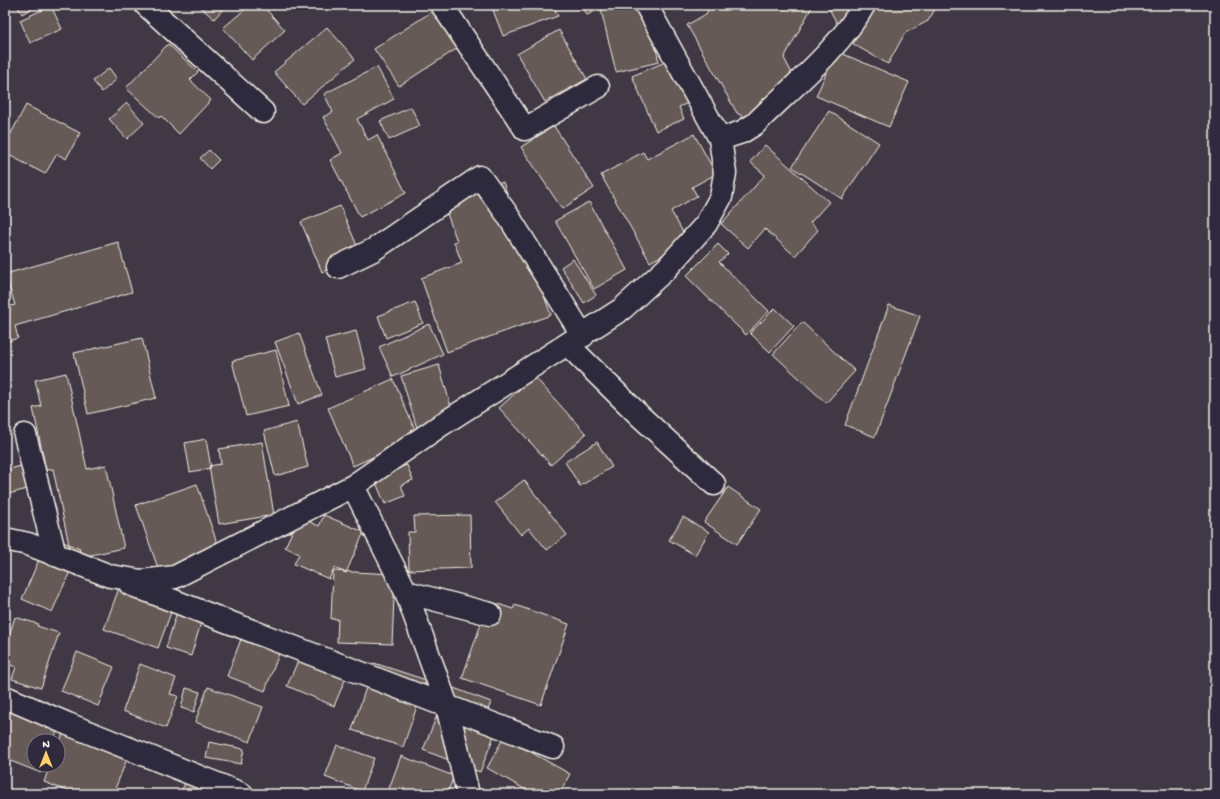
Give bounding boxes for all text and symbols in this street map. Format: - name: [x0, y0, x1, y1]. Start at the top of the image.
- north arrow: [26, 733, 66, 773]
- text: N: [42, 739, 50, 751]

